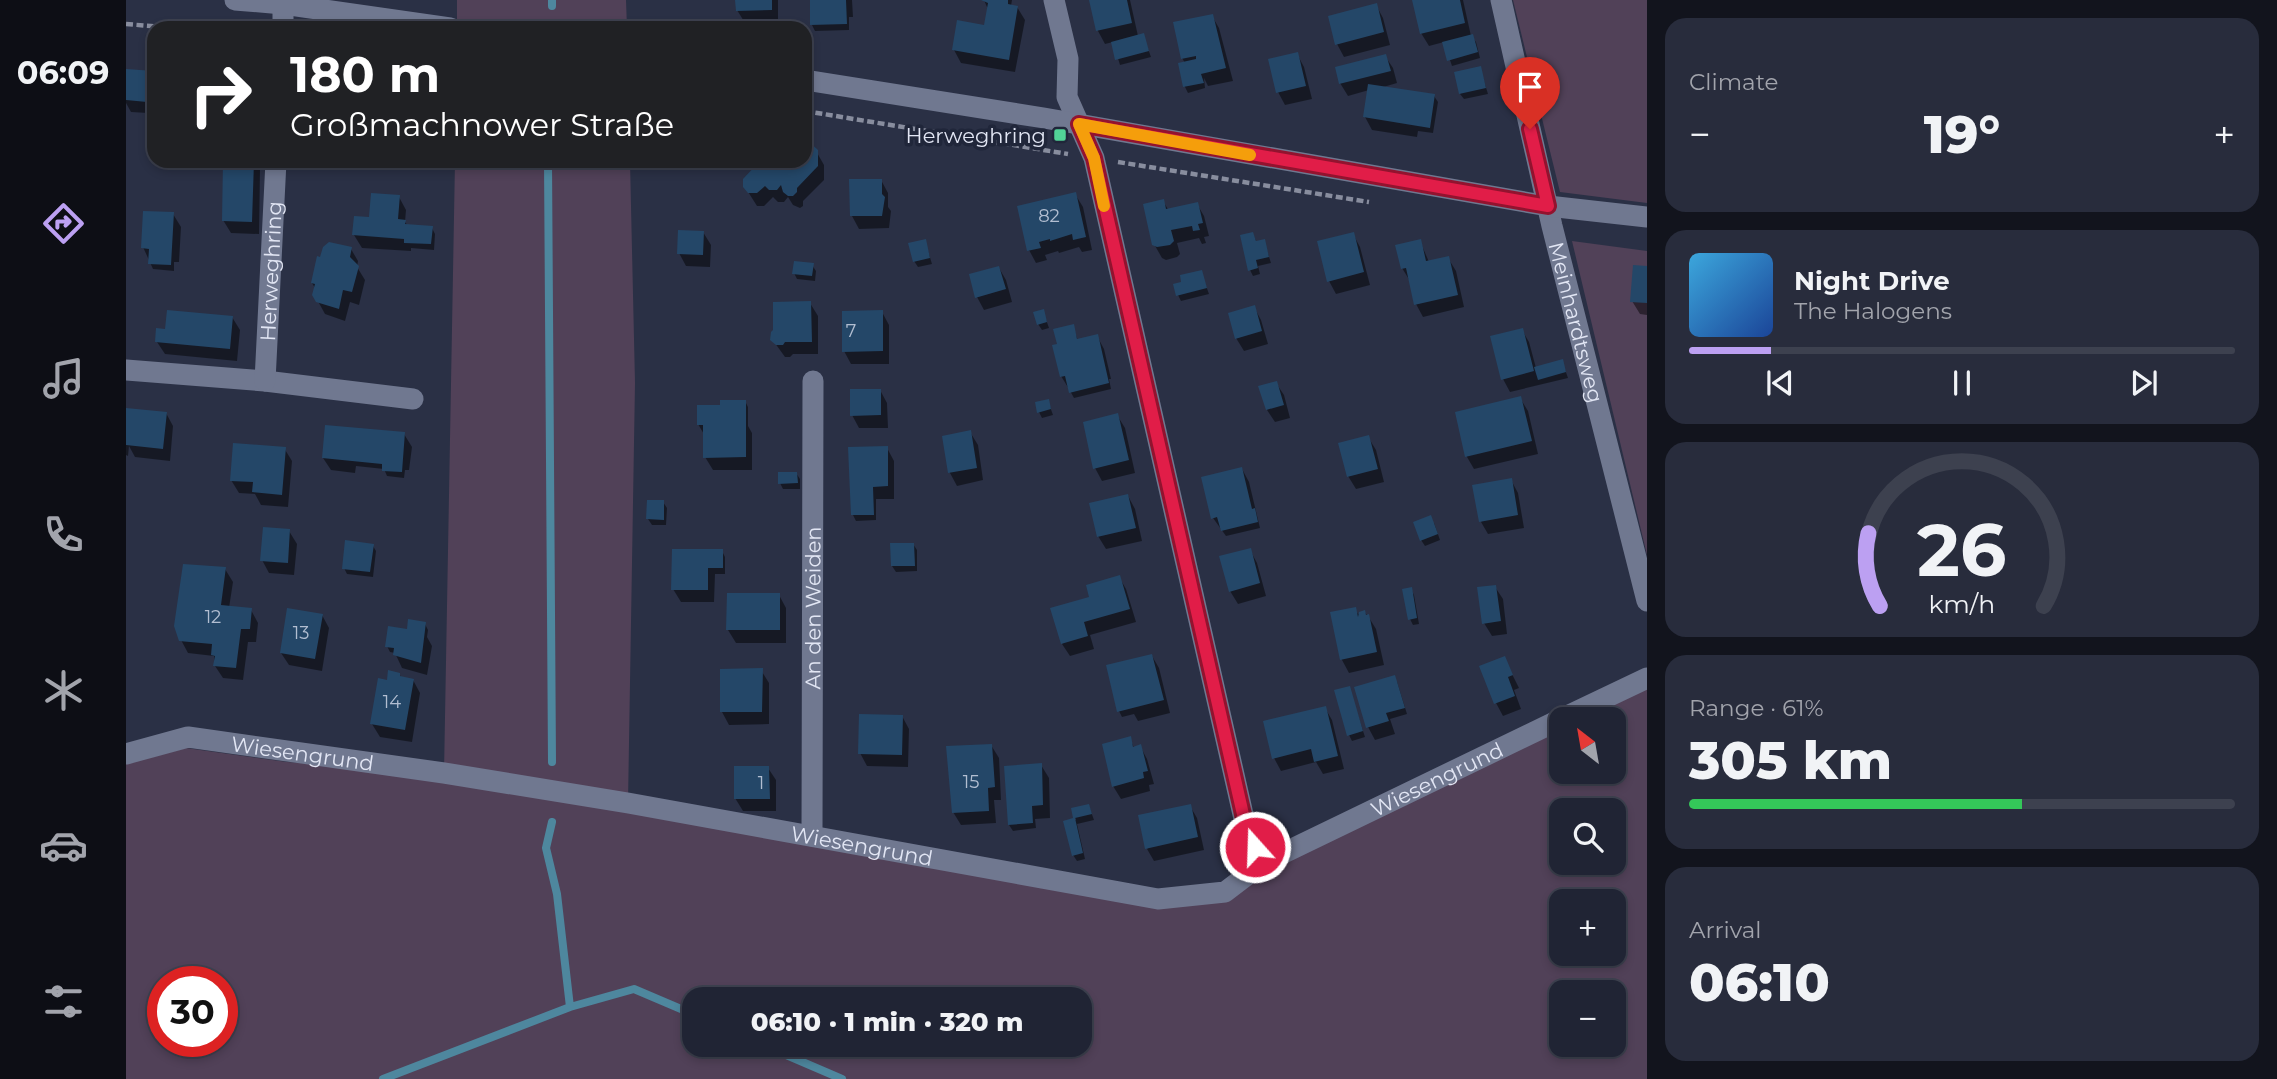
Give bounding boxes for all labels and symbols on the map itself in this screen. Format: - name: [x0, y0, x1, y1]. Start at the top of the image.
- pin: [1500, 57, 1560, 129]
- place label: Herweghring: [906, 123, 1046, 148]
- marker: Herweghring: [1052, 127, 1068, 143]
- street label: Herweghring: [255, 200, 286, 342]
- house number: 82: [1038, 205, 1060, 227]
- street label: Meinhardtsweg: [1544, 239, 1609, 405]
- house number: 7: [846, 320, 856, 342]
- street label: An den Weiden: [800, 526, 825, 690]
- house number: 12: [205, 606, 221, 628]
- house number: 13: [293, 622, 309, 644]
- house number: 14: [383, 691, 401, 713]
- north arrow: [1549, 707, 1626, 784]
- street label: Wiesengrund: [230, 731, 376, 776]
- street label: Wiesengrund: [1367, 736, 1507, 822]
- house number: 15: [963, 771, 979, 793]
- house number: 1: [758, 772, 764, 794]
- position arrow: [1218, 810, 1292, 884]
- street label: Wiesengrund: [789, 820, 935, 870]
- speed limit sign: 30: [147, 966, 238, 1057]

